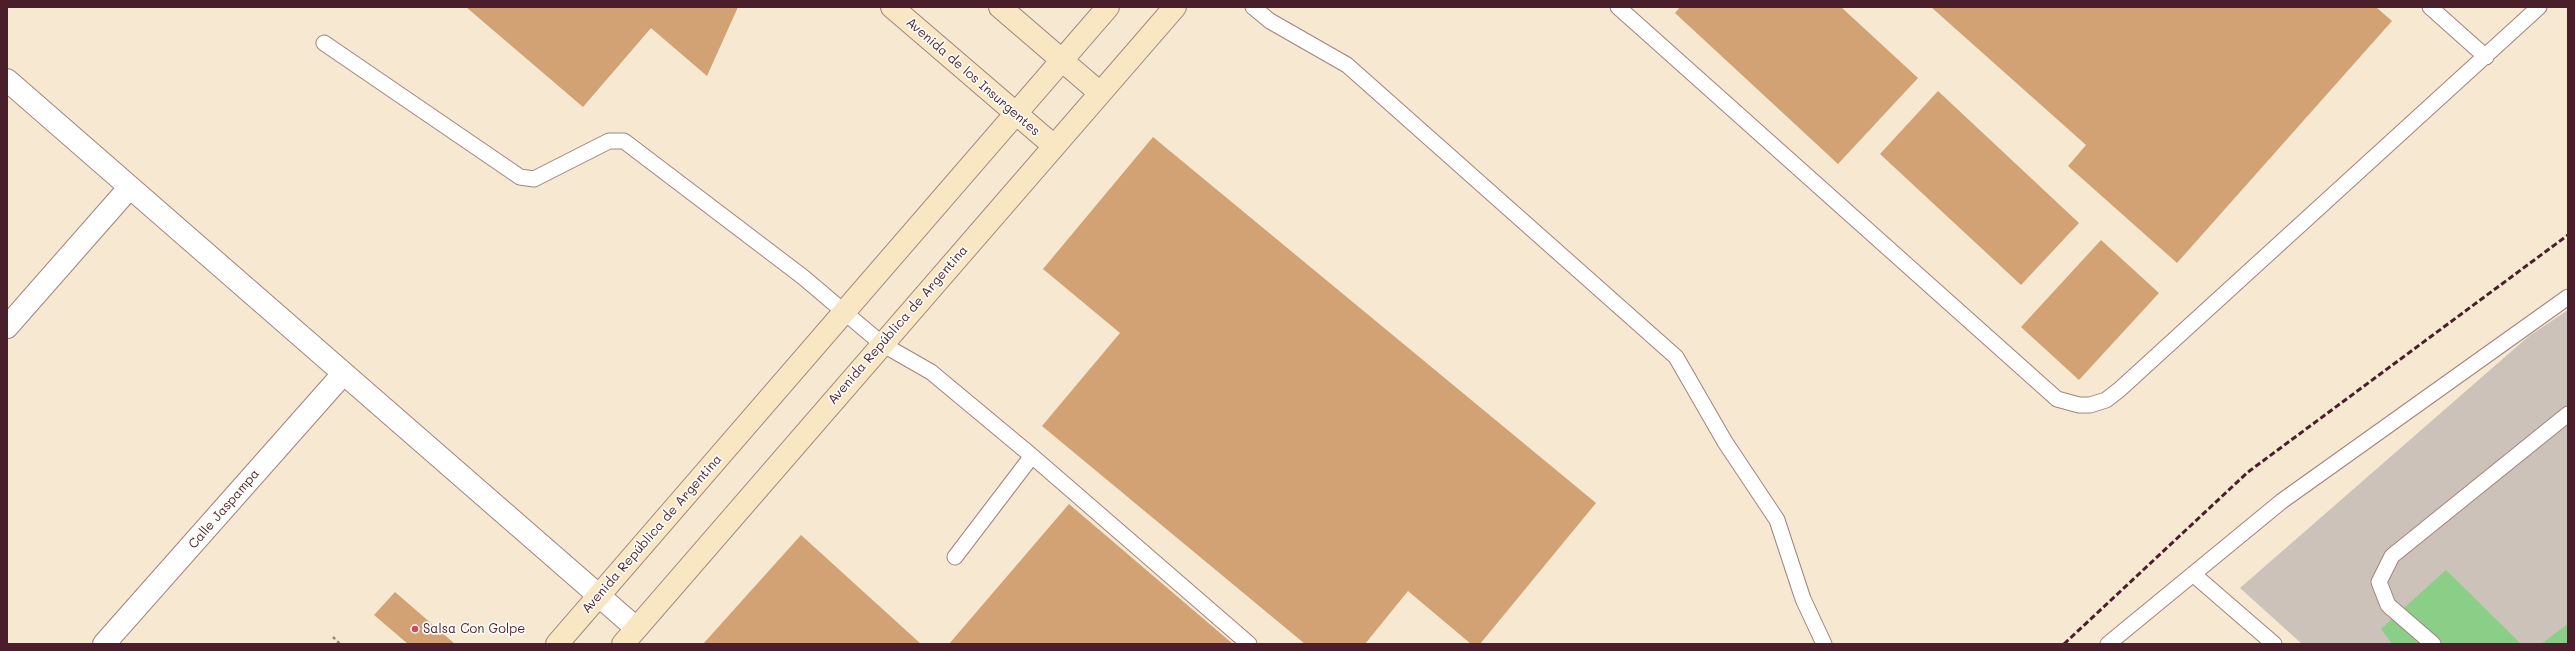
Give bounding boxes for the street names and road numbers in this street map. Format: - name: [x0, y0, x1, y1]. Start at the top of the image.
- street label: Avenida de los Insurgentes: [903, 15, 1043, 139]
- street label: Avenida República de Argentina: [825, 243, 971, 407]
- street label: Avenida República de Argentina: [579, 452, 725, 616]
- street label: Calle Jaspampa: [185, 466, 263, 552]

